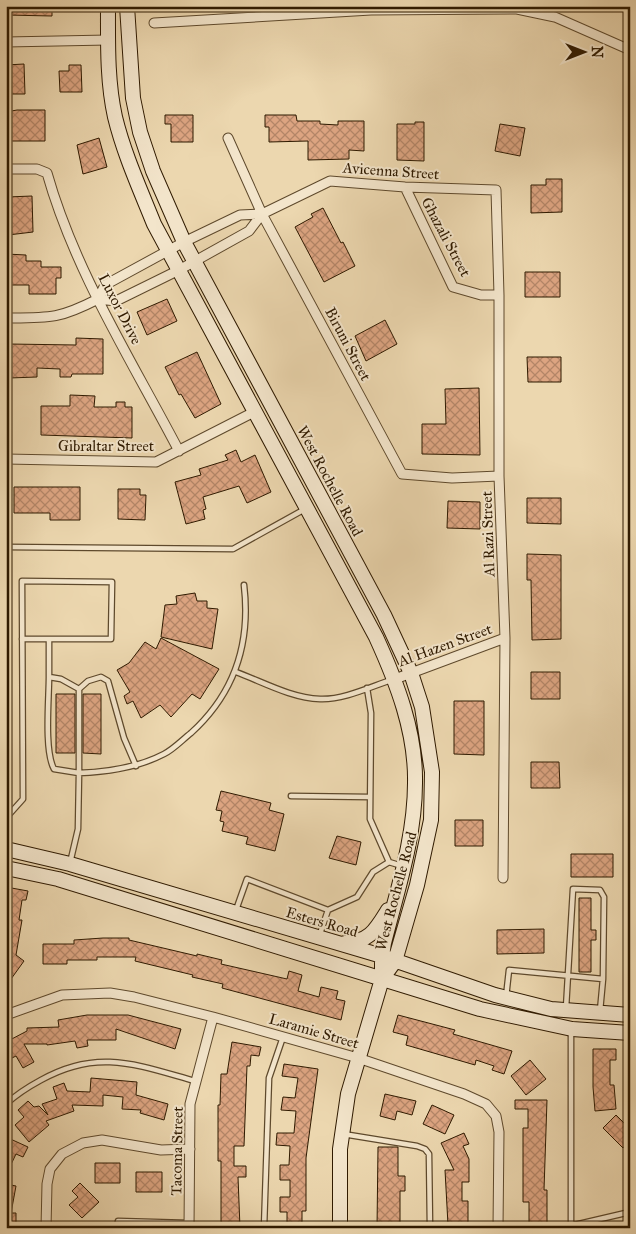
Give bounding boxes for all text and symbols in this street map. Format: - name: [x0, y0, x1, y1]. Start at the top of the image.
- north arrow: [558, 28, 608, 78]
- text: N: [588, 46, 605, 58]
- street label: Avicenna Street: [341, 159, 440, 183]
- street label: Ghazali Street: [417, 194, 475, 280]
- street label: Luxor Drive: [95, 271, 145, 347]
- street label: Biruni Street: [321, 304, 375, 384]
- street label: West Rochelle Road: [293, 423, 367, 540]
- street label: Gibraltar Street: [58, 437, 155, 455]
- street label: Al Razi Street: [477, 490, 499, 578]
- street label: Al Hazen Street: [395, 619, 495, 671]
- street label: West Rochelle Road: [371, 829, 421, 952]
- street label: Esters Road: [284, 903, 361, 941]
- street label: Laramie Street: [267, 1010, 362, 1053]
- street label: Tacoma Street: [167, 1106, 187, 1196]

